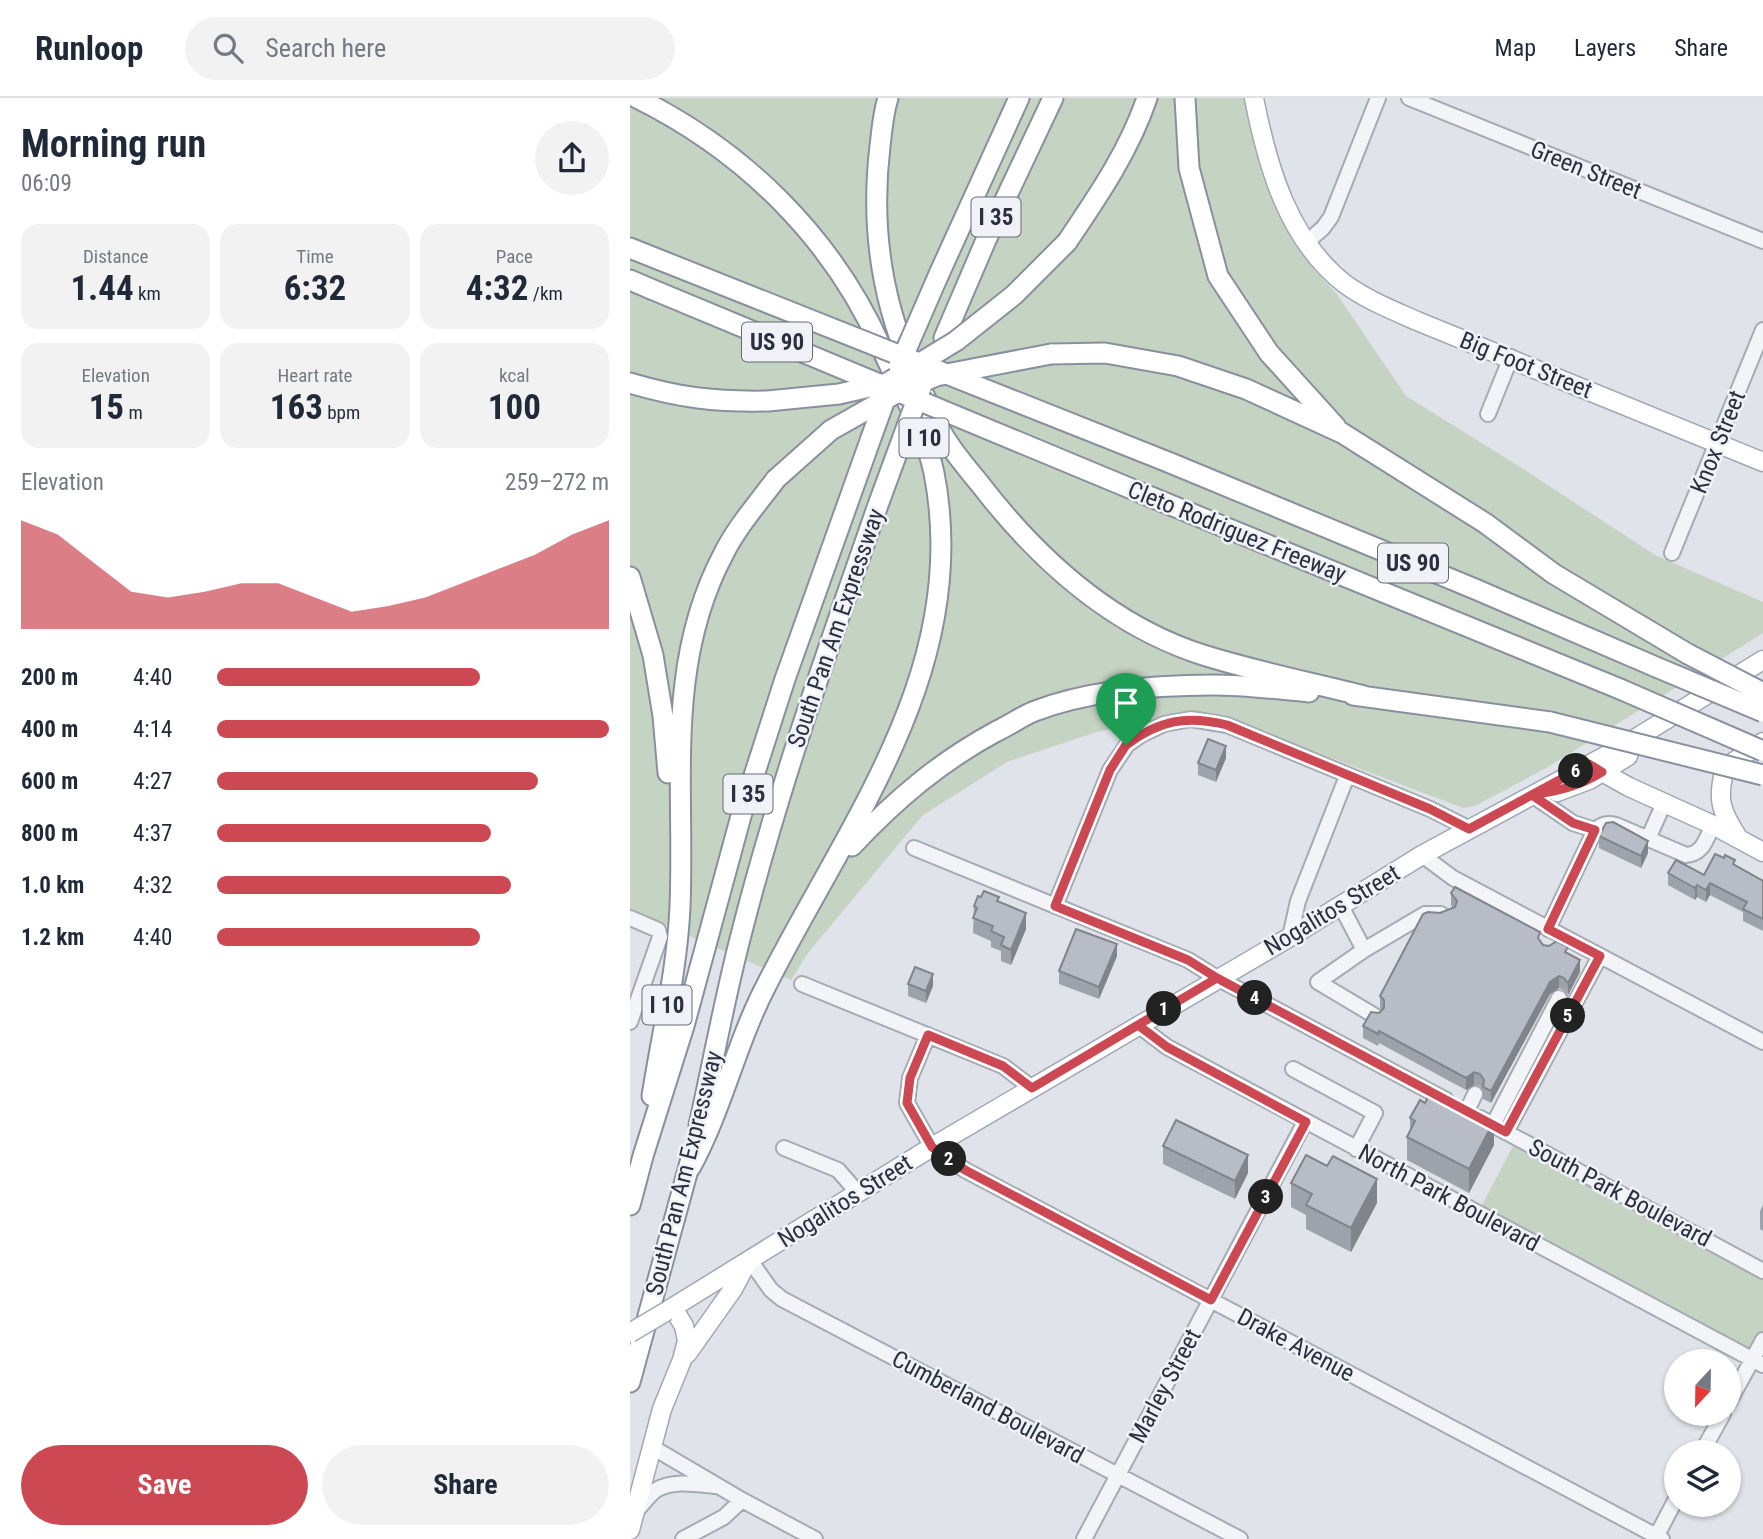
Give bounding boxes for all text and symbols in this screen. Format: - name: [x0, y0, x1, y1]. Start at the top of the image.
- search box: [185, 17, 675, 80]
- text: Runloop: [35, 29, 143, 68]
- icon: search: [209, 29, 247, 67]
- text: Search here: [265, 33, 386, 63]
- text: Map: [1495, 34, 1536, 62]
- text: Layers: [1574, 34, 1636, 62]
- text: Share: [1674, 34, 1728, 62]
- button: share: [535, 121, 609, 195]
- text: Morning run: [21, 122, 206, 166]
- street label: Green Street: [1526, 135, 1646, 205]
- text: 06:09: [21, 170, 72, 197]
- road number: I 35: [972, 198, 1020, 236]
- text: Distance: [83, 245, 148, 268]
- text: Time: [296, 245, 334, 268]
- text: Pace: [496, 245, 533, 268]
- text: 1.44: [70, 268, 134, 309]
- text: 6:32: [284, 268, 346, 309]
- text: 4:32: [466, 268, 529, 309]
- text: km: [134, 282, 161, 305]
- text: /km: [529, 282, 563, 305]
- road number: US 90: [742, 322, 812, 362]
- street label: Big Foot Street: [1456, 326, 1596, 404]
- text: Elevation: [81, 364, 150, 387]
- text: Heart rate: [277, 364, 353, 387]
- text: kcal: [499, 364, 530, 387]
- street label: Knox Street: [1685, 386, 1751, 498]
- text: 15: [89, 387, 124, 428]
- text: 163: [270, 387, 323, 428]
- text: 100: [488, 387, 541, 428]
- text: m: [124, 401, 143, 424]
- text: bpm: [323, 401, 360, 424]
- road number: I 10: [900, 418, 948, 458]
- text: Elevation: [21, 469, 104, 496]
- text: 259–272 m: [505, 469, 609, 496]
- street label: Cleto Rodriguez Freeway: [1124, 475, 1350, 589]
- street label: South Pan Am Expressway: [782, 505, 890, 751]
- road number: US 90: [1378, 544, 1448, 583]
- text: 200 m: [21, 664, 78, 691]
- text: 4:40: [133, 664, 172, 691]
- pin: [1096, 673, 1156, 745]
- icon: arrive: [1107, 684, 1145, 722]
- text: 400 m: [21, 716, 78, 743]
- text: 4:14: [133, 716, 172, 743]
- pin: 6: [1558, 754, 1594, 788]
- text: 6: [1571, 759, 1580, 782]
- text: 600 m: [21, 768, 78, 795]
- text: 4:27: [133, 768, 172, 795]
- road number: I 35: [724, 774, 772, 814]
- text: 800 m: [21, 820, 78, 847]
- text: 4:37: [133, 820, 172, 847]
- street label: Nogalitos Street: [1259, 859, 1405, 961]
- text: 1.0 km: [21, 872, 84, 899]
- text: 4:32: [133, 872, 172, 899]
- text: 1.2 km: [21, 924, 84, 951]
- text: 4:40: [133, 924, 172, 951]
- pin: 4: [1238, 981, 1272, 1016]
- road number: I 10: [642, 986, 691, 1024]
- text: 4: [1250, 986, 1259, 1009]
- pin: 1: [1146, 992, 1182, 1026]
- text: 1: [1159, 997, 1168, 1020]
- pin: 5: [1550, 998, 1586, 1034]
- text: 5: [1563, 1004, 1572, 1027]
- street label: South Pan Am Expressway: [640, 1048, 728, 1298]
- street label: South Park Boulevard: [1524, 1133, 1716, 1253]
- street label: North Park Boulevard: [1354, 1138, 1544, 1258]
- pin: 2: [932, 1142, 966, 1176]
- text: 2: [944, 1147, 953, 1170]
- street label: Nogalitos Street: [773, 1149, 917, 1253]
- pin: 3: [1248, 1180, 1284, 1214]
- text: 3: [1261, 1185, 1270, 1208]
- street label: Drake Avenue: [1233, 1302, 1359, 1388]
- street label: Marley Street: [1123, 1324, 1207, 1448]
- street label: Cumberland Boulevard: [887, 1344, 1089, 1470]
- north arrow: [1664, 1349, 1741, 1426]
- map controls: [1664, 1349, 1741, 1517]
- button: layers: [1664, 1440, 1741, 1517]
- button: Save: [21, 1445, 308, 1525]
- button: Share: [322, 1445, 609, 1525]

